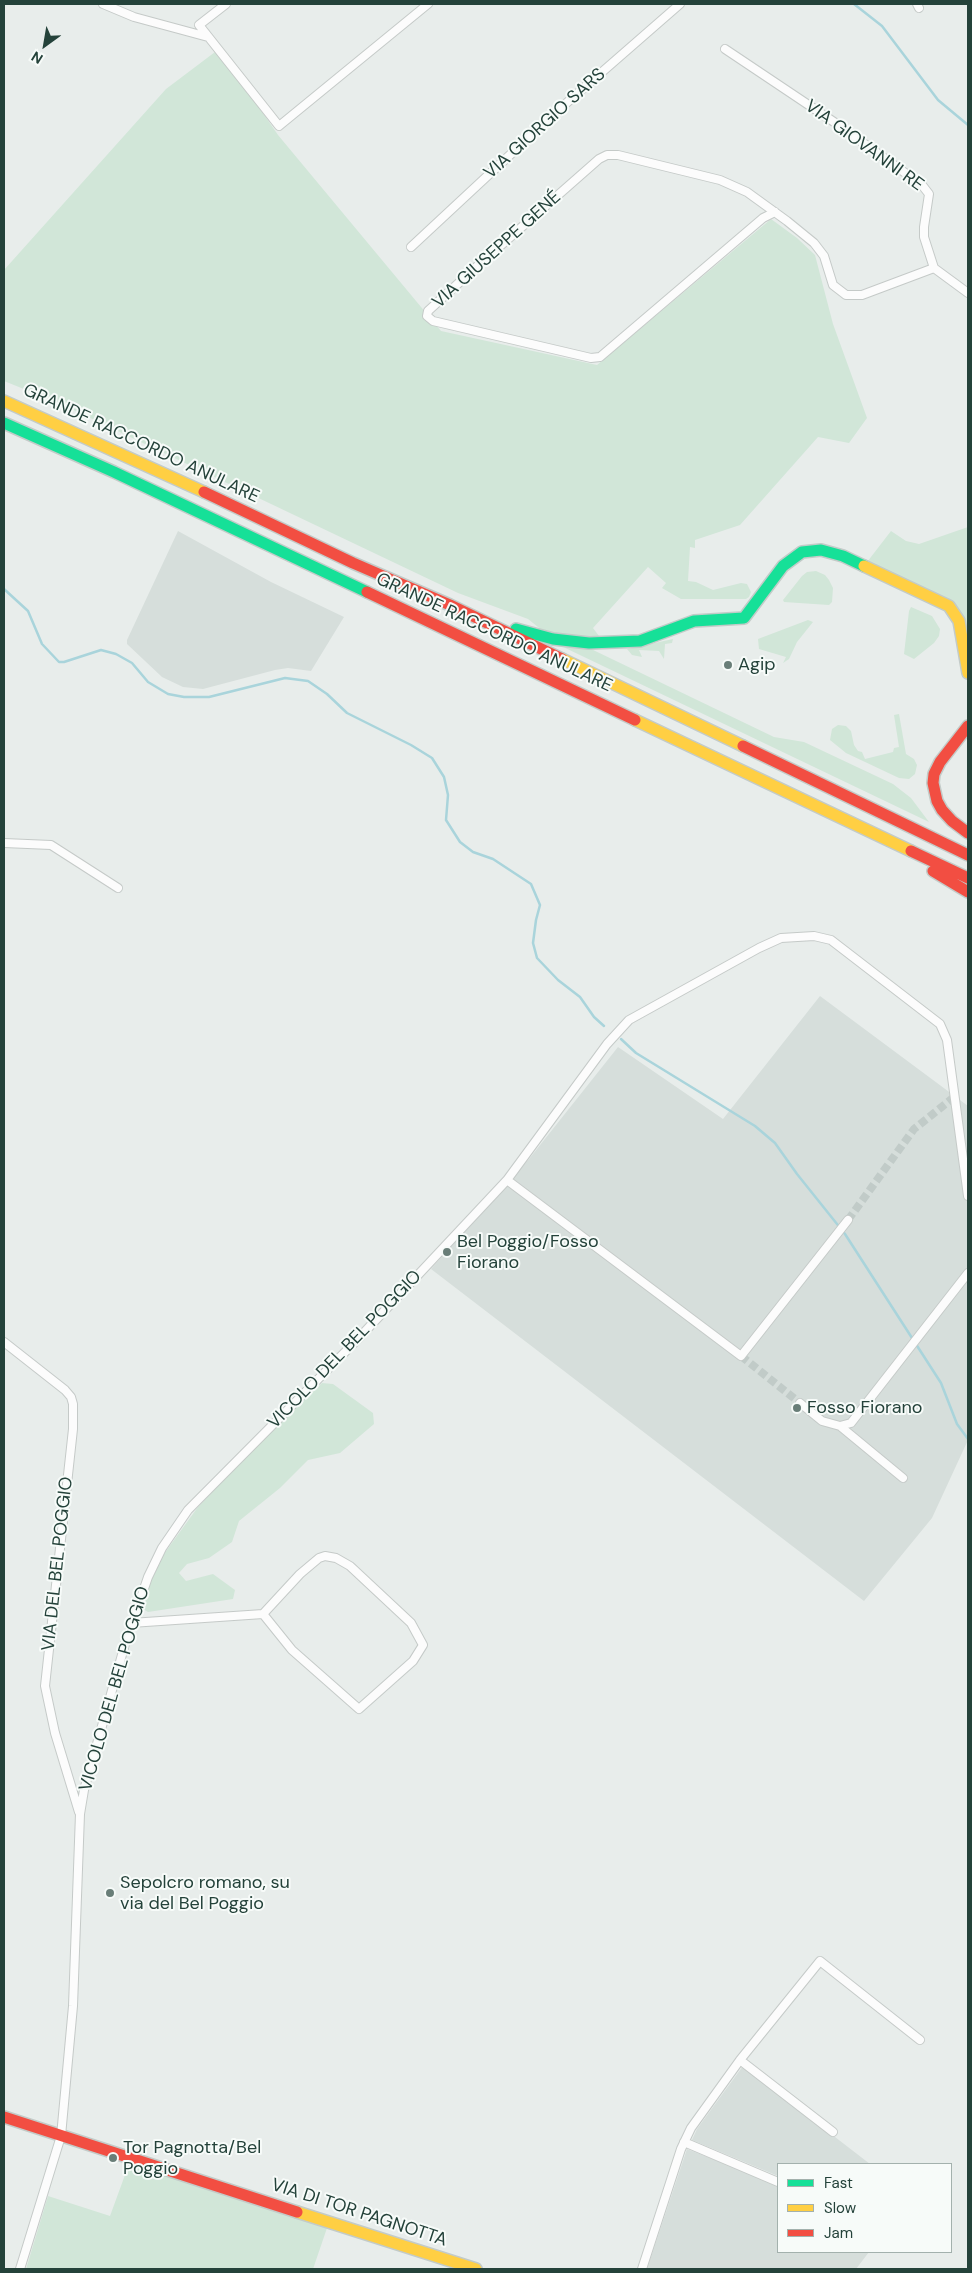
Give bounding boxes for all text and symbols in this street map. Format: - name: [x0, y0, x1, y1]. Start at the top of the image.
- north arrow: [20, 20, 70, 70]
- text: N: [28, 47, 46, 68]
- street label: VIA GIORGIO SARS: [480, 64, 610, 184]
- street label: VIA GIOVANNI RE: [801, 96, 927, 196]
- street label: VIA GIUSEPPE GENÉ: [428, 187, 566, 313]
- street label: GRANDE RACCORDO ANULARE: [20, 380, 262, 508]
- street label: GRANDE RACCORDO ANULARE: [373, 569, 615, 697]
- place label: Agip: [738, 654, 776, 676]
- marker: Agip: [722, 659, 734, 671]
- place label: Bel Poggio/Fosso Fiorano: [457, 1231, 599, 1274]
- marker: Bel Poggio/Fosso Fiorano: [441, 1246, 453, 1258]
- street label: VICOLO DEL BEL POGGIO: [264, 1266, 426, 1434]
- place label: Fosso Fiorano: [807, 1397, 923, 1419]
- marker: Fosso Fiorano: [791, 1402, 803, 1414]
- street label: VIA DEL BEL POGGIO: [38, 1476, 78, 1652]
- street label: VICOLO DEL BEL POGGIO: [75, 1584, 155, 1794]
- place label: Sepolcro romano, su via del Bel Poggio: [120, 1872, 290, 1915]
- marker: Sepolcro romano, su via del Bel Poggio: [104, 1887, 116, 1899]
- place label: Tor Pagnotta/Bel Poggio: [123, 2137, 261, 2180]
- marker: Tor Pagnotta/Bel Poggio: [107, 2152, 119, 2164]
- legend: [777, 2163, 952, 2253]
- text: Fast: [824, 2173, 853, 2193]
- street label: VIA DI TOR PAGNOTTA: [268, 2174, 450, 2252]
- text: Slow: [824, 2198, 856, 2218]
- text: Jam: [824, 2223, 853, 2243]

